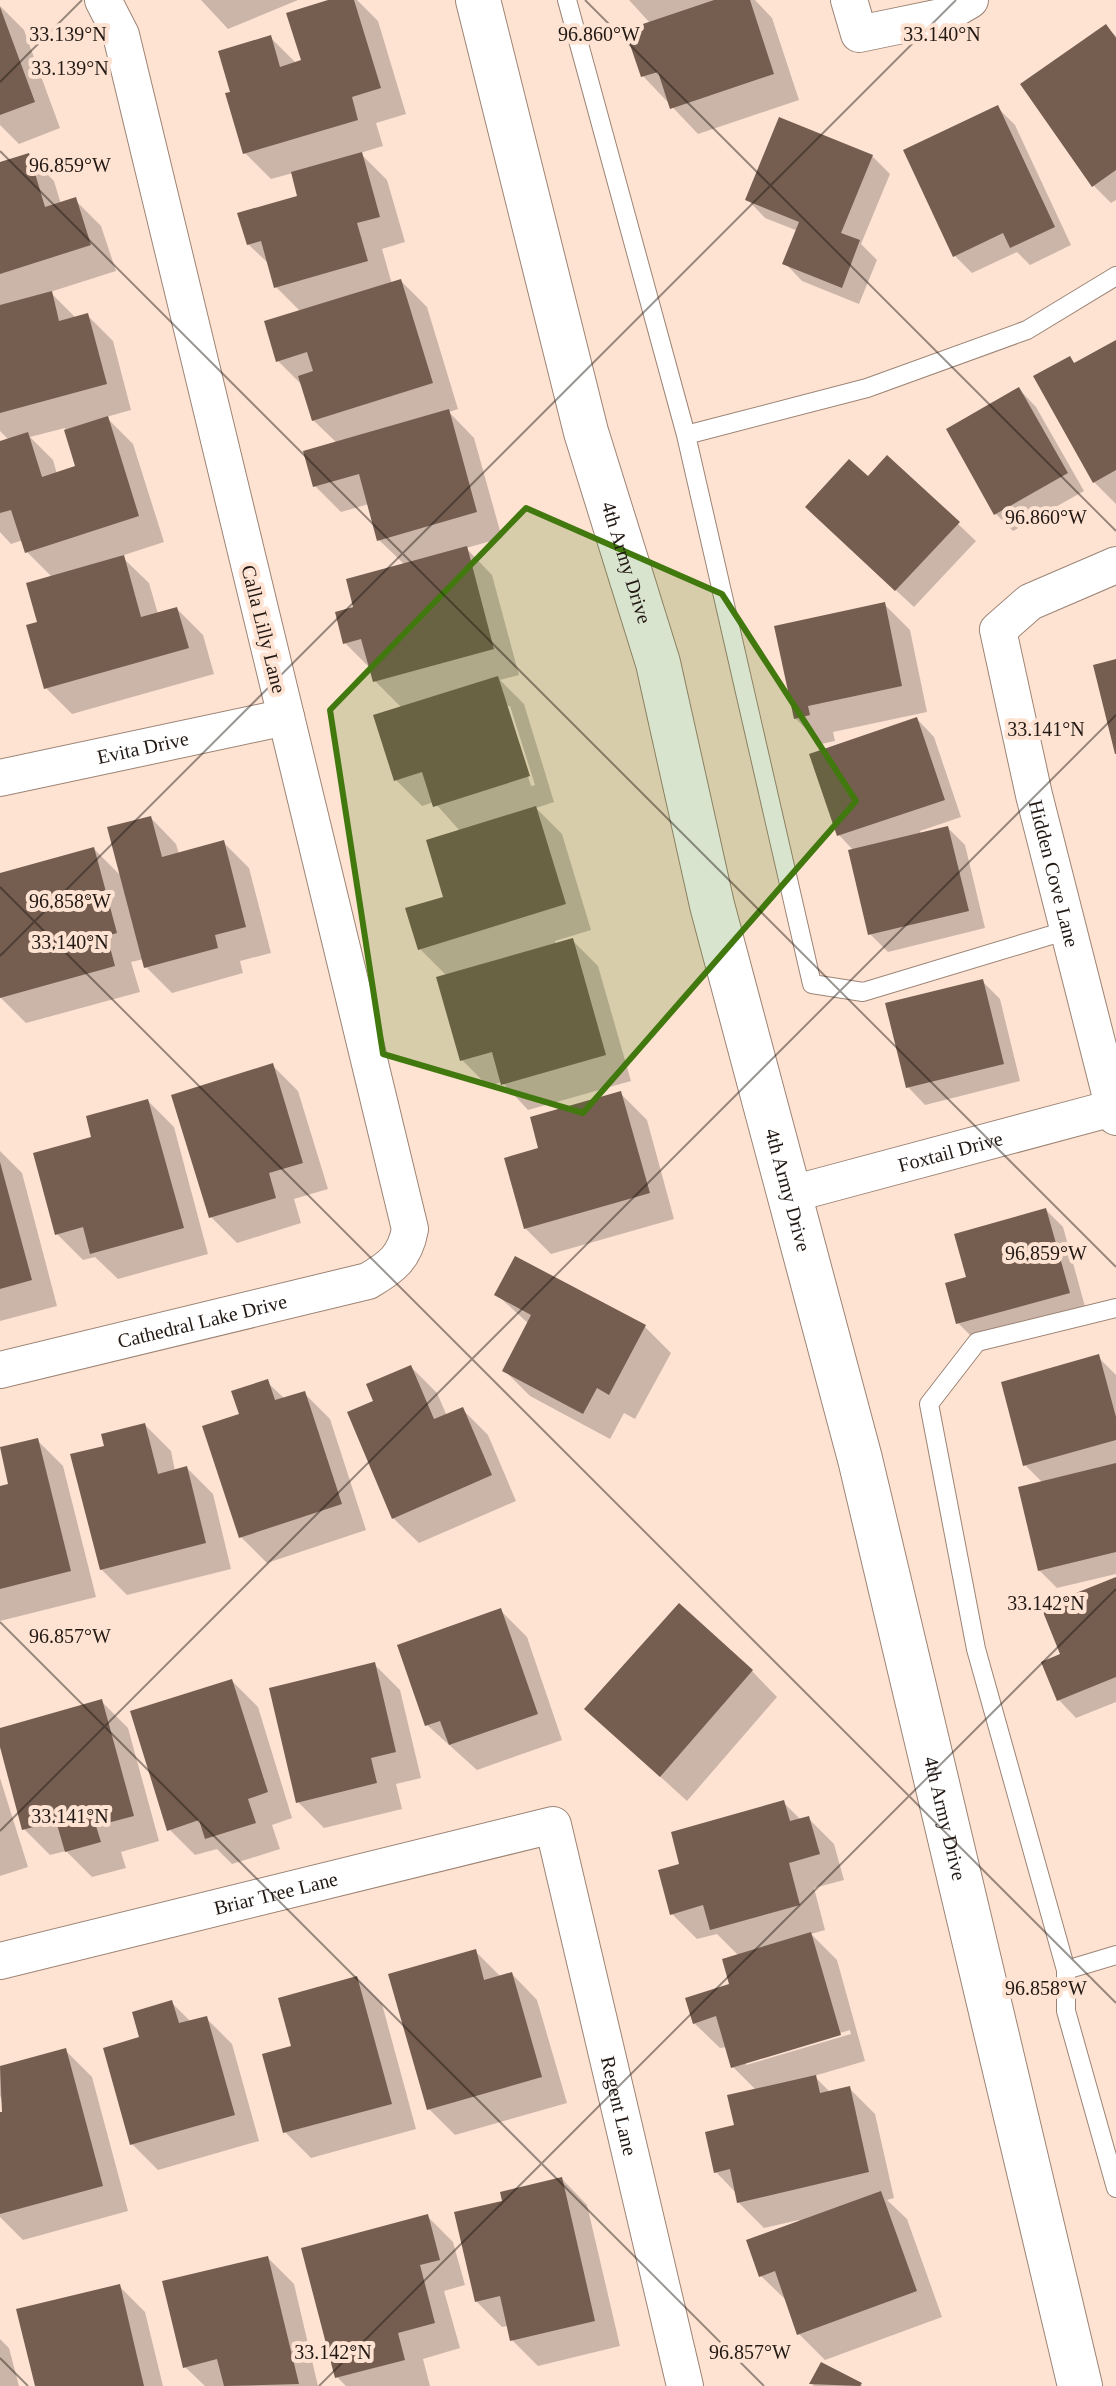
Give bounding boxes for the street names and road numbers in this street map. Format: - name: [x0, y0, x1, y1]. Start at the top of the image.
- street label: 4th Army Drive: [597, 499, 656, 626]
- street label: Calla Lilly Lane: [237, 563, 291, 696]
- street label: Evita Drive: [95, 727, 191, 768]
- street label: Hidden Cove Lane: [1025, 798, 1083, 950]
- street label: 4th Army Drive: [761, 1126, 815, 1254]
- street label: Foxtail Drive: [896, 1127, 1005, 1176]
- street label: Cathedral Lake Drive: [115, 1290, 289, 1352]
- street label: 4th Army Drive: [920, 1754, 971, 1883]
- street label: Briar Tree Lane: [212, 1867, 340, 1919]
- street label: Regent Lane: [597, 2054, 641, 2158]

